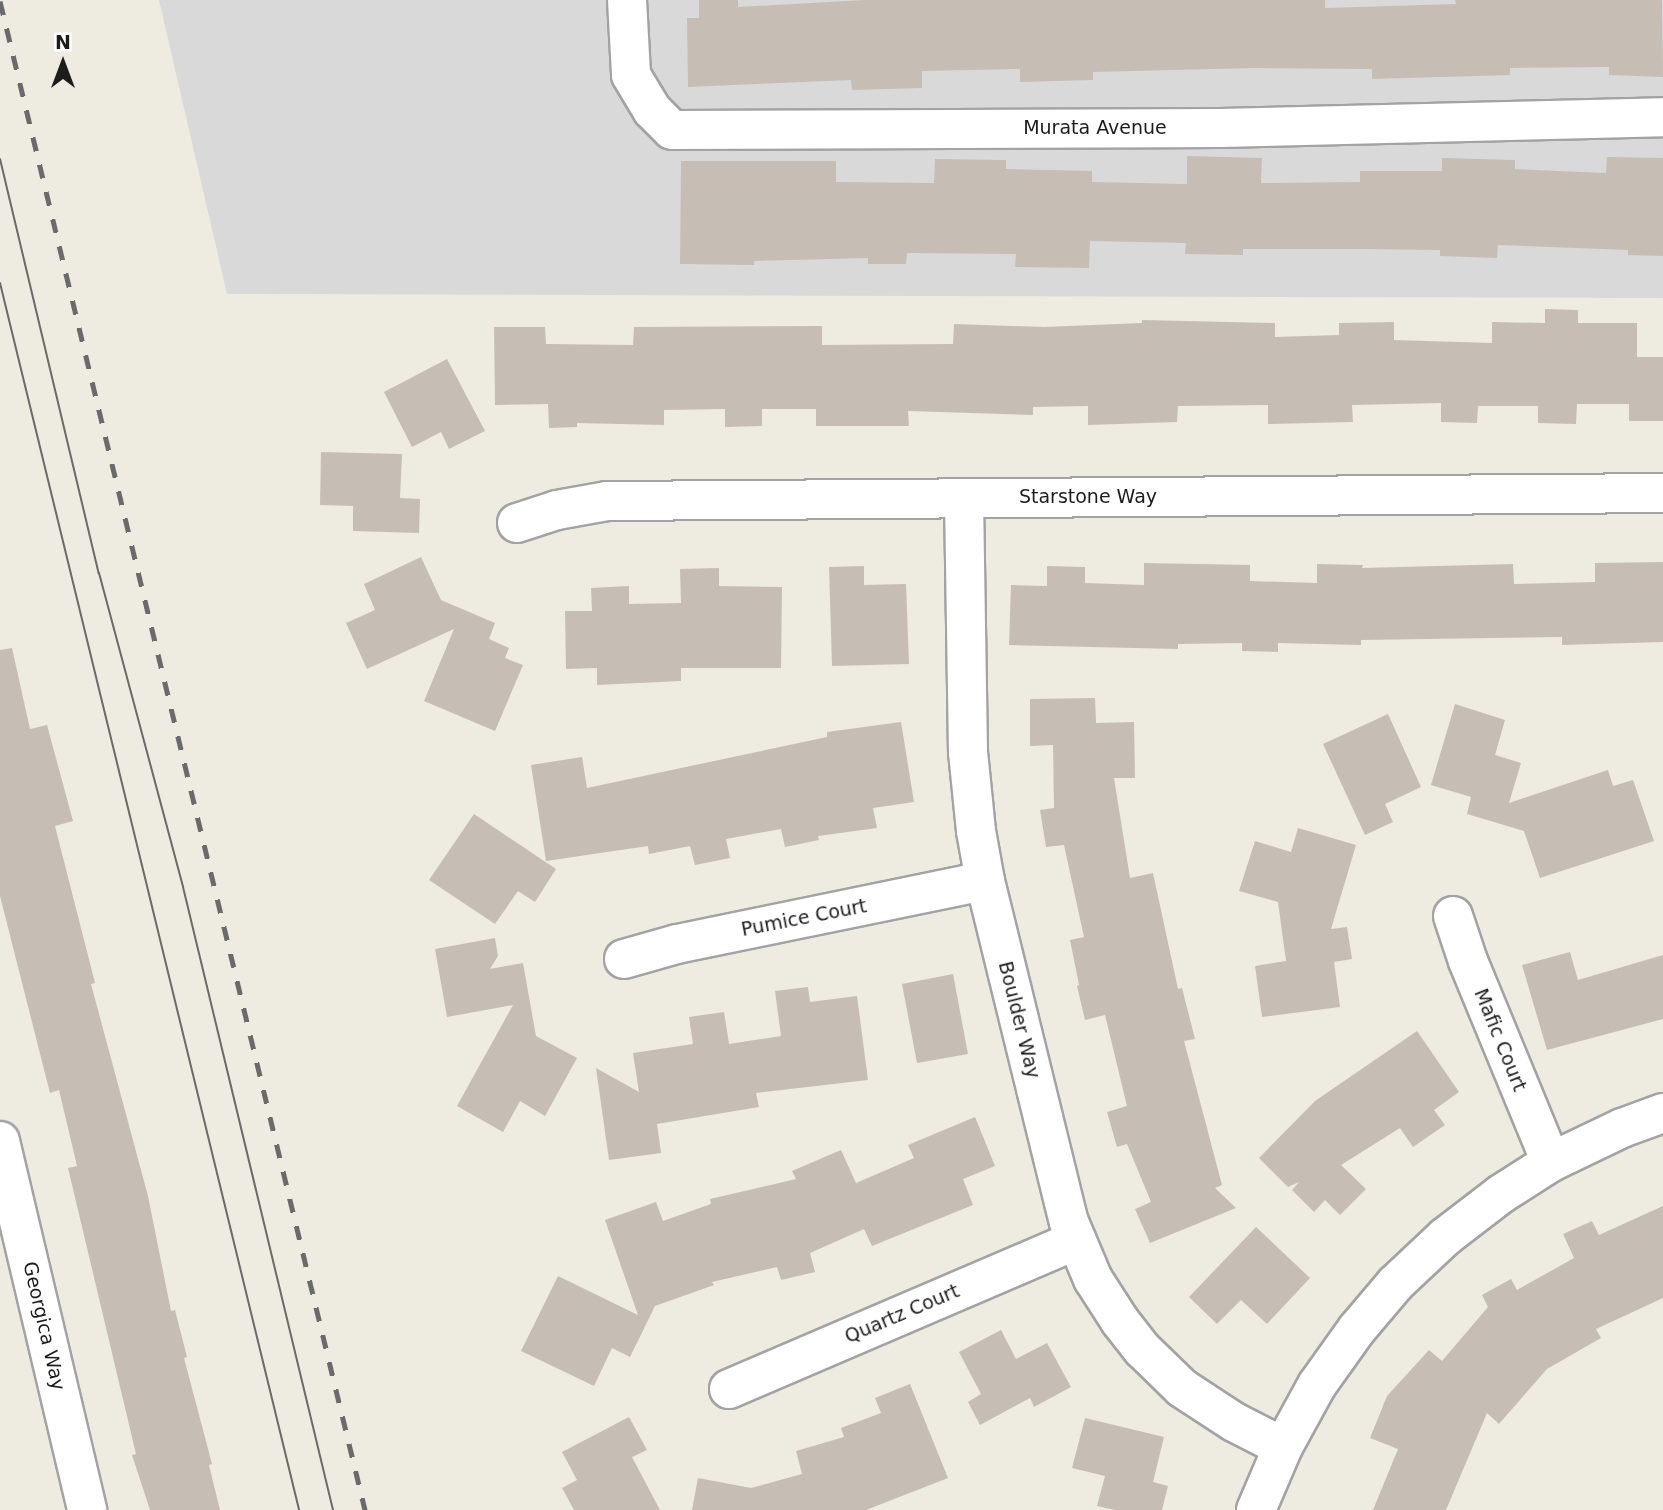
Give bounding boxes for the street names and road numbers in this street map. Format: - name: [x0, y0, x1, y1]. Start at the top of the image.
- street label: Murata Avenue: [1023, 117, 1167, 139]
- street label: Starstone Way: [1019, 486, 1157, 508]
- street label: Pumice Court: [739, 895, 869, 941]
- street label: Boulder Way: [993, 959, 1045, 1081]
- street label: Mafic Court: [1469, 985, 1531, 1095]
- street label: Georgica Way: [18, 1259, 70, 1393]
- street label: Quartz Court: [841, 1280, 963, 1348]

